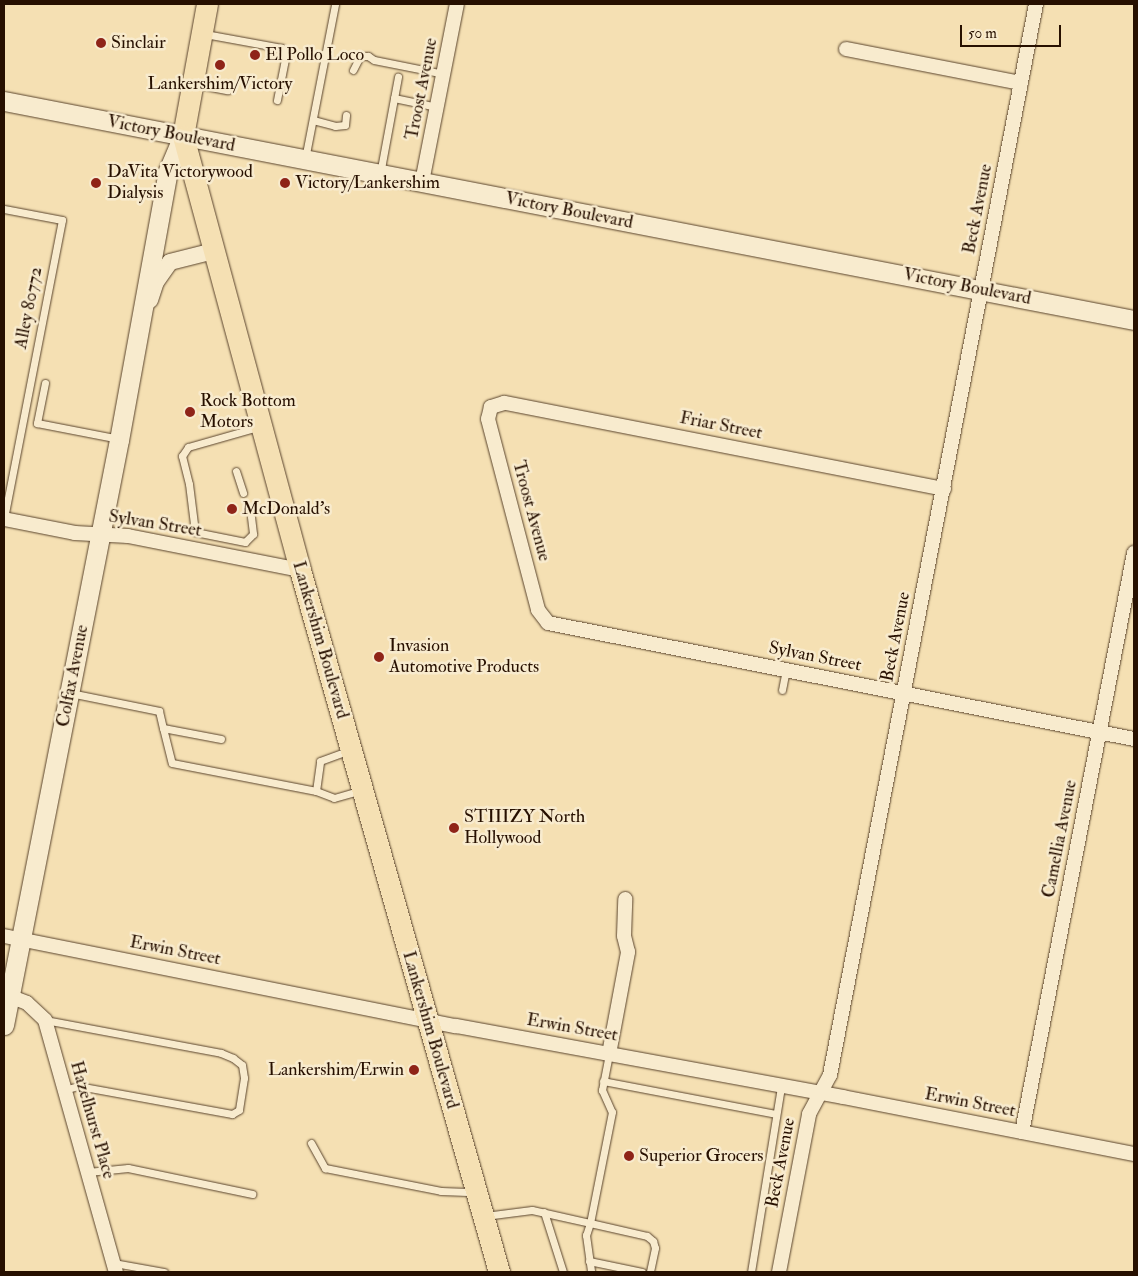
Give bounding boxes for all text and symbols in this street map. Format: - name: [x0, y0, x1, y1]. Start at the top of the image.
- scale bar: [963, 15, 1064, 47]
- text: 50 m: [968, 24, 997, 43]
- place label: Sinclair: [111, 32, 166, 54]
- street label: Troost Avenue: [402, 36, 442, 142]
- marker: Sinclair: [95, 37, 107, 49]
- place label: El Pollo Loco: [265, 44, 364, 66]
- marker: El Pollo Loco: [249, 49, 261, 61]
- marker: Lankershim/Victory: [214, 59, 226, 71]
- place label: Lankershim/Victory: [148, 73, 292, 95]
- street label: Victory Boulevard: [105, 111, 237, 157]
- place label: DaVita Victorywood Dialysis: [107, 162, 253, 204]
- street label: Beck Avenue: [959, 162, 997, 256]
- place label: Victory/Lankershim: [295, 172, 440, 194]
- marker: DaVita Victorywood Dialysis: [89, 176, 103, 190]
- marker: Victory/Lankershim: [279, 177, 291, 189]
- street label: Victory Boulevard: [503, 188, 635, 234]
- street label: Victory Boulevard: [901, 264, 1033, 310]
- street label: Alley 80772: [10, 265, 48, 351]
- place label: Rock Bottom Motors: [200, 391, 296, 434]
- marker: Rock Bottom Motors: [184, 406, 196, 418]
- street label: Friar Street: [678, 407, 764, 445]
- street label: Troost Avenue: [507, 458, 555, 564]
- place label: McDonald's: [242, 498, 330, 520]
- marker: McDonald's: [226, 503, 238, 515]
- street label: Sylvan Street: [107, 506, 203, 542]
- street label: Lankershim Boulevard: [287, 559, 353, 721]
- street label: Beck Avenue: [877, 590, 915, 684]
- street label: Colfax Avenue: [53, 623, 93, 729]
- place label: Invasion Automotive Products: [389, 636, 539, 679]
- street label: Sylvan Street: [767, 637, 863, 677]
- marker: Invasion Automotive Products: [373, 651, 385, 663]
- street label: Camellia Avenue: [1038, 778, 1082, 900]
- place label: STIIIZY North Hollywood: [464, 807, 585, 850]
- marker: STIIIZY North Hollywood: [448, 822, 460, 834]
- street label: Erwin Street: [128, 932, 222, 970]
- street label: Lankershim Boulevard: [397, 949, 463, 1111]
- street label: Erwin Street: [525, 1009, 619, 1047]
- street label: Hazelhurst Place: [65, 1059, 119, 1181]
- place label: Lankershim/Erwin: [268, 1059, 404, 1081]
- marker: Lankershim/Erwin: [408, 1064, 420, 1076]
- street label: Erwin Street: [923, 1084, 1017, 1122]
- street label: Beck Avenue: [762, 1116, 800, 1210]
- place label: Superior Grocers: [639, 1145, 764, 1167]
- marker: Superior Grocers: [623, 1150, 635, 1162]

